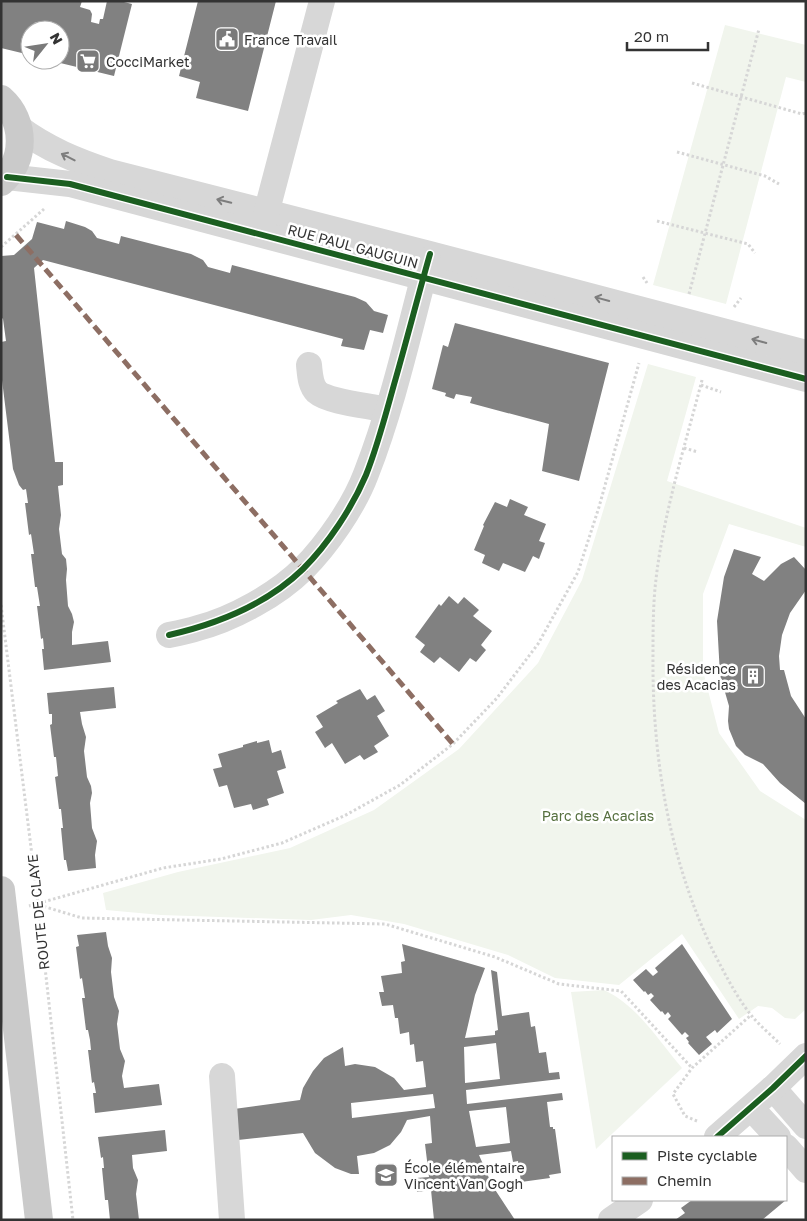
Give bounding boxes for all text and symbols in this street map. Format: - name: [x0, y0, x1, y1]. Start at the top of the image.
- north arrow: [20, 20, 70, 70]
- scale bar: [627, 20, 708, 52]
- public building icon: France Travail: [214, 26, 240, 52]
- text: 20 m: [634, 27, 669, 45]
- text: N: [47, 29, 67, 47]
- place label: France Travail: [244, 31, 337, 48]
- supermarket icon: CocciMarket: [75, 48, 101, 74]
- place label: CocciMarket: [106, 53, 190, 70]
- one-way arrow: [61, 152, 76, 161]
- one-way arrow: [217, 196, 233, 205]
- street label: RUE PAUL GAUGUIN: [286, 220, 420, 272]
- one-way arrow: [594, 294, 610, 303]
- one-way arrow: [751, 335, 767, 345]
- place label: Résidence des Acacias: [657, 660, 736, 693]
- building icon: Résidence des Acacias: [740, 663, 766, 689]
- park label: Parc des Acacias: [542, 807, 654, 824]
- street label: ROUTE DE CLAYE: [23, 853, 53, 971]
- legend: [612, 1136, 787, 1201]
- text: Piste cyclable: [657, 1146, 758, 1164]
- place label: École élémentaire Vincent Van Gogh: [404, 1159, 525, 1192]
- school or university icon: École élémentaire Vincent Van Gogh: [373, 1162, 399, 1188]
- text: Chemin: [657, 1171, 712, 1189]

